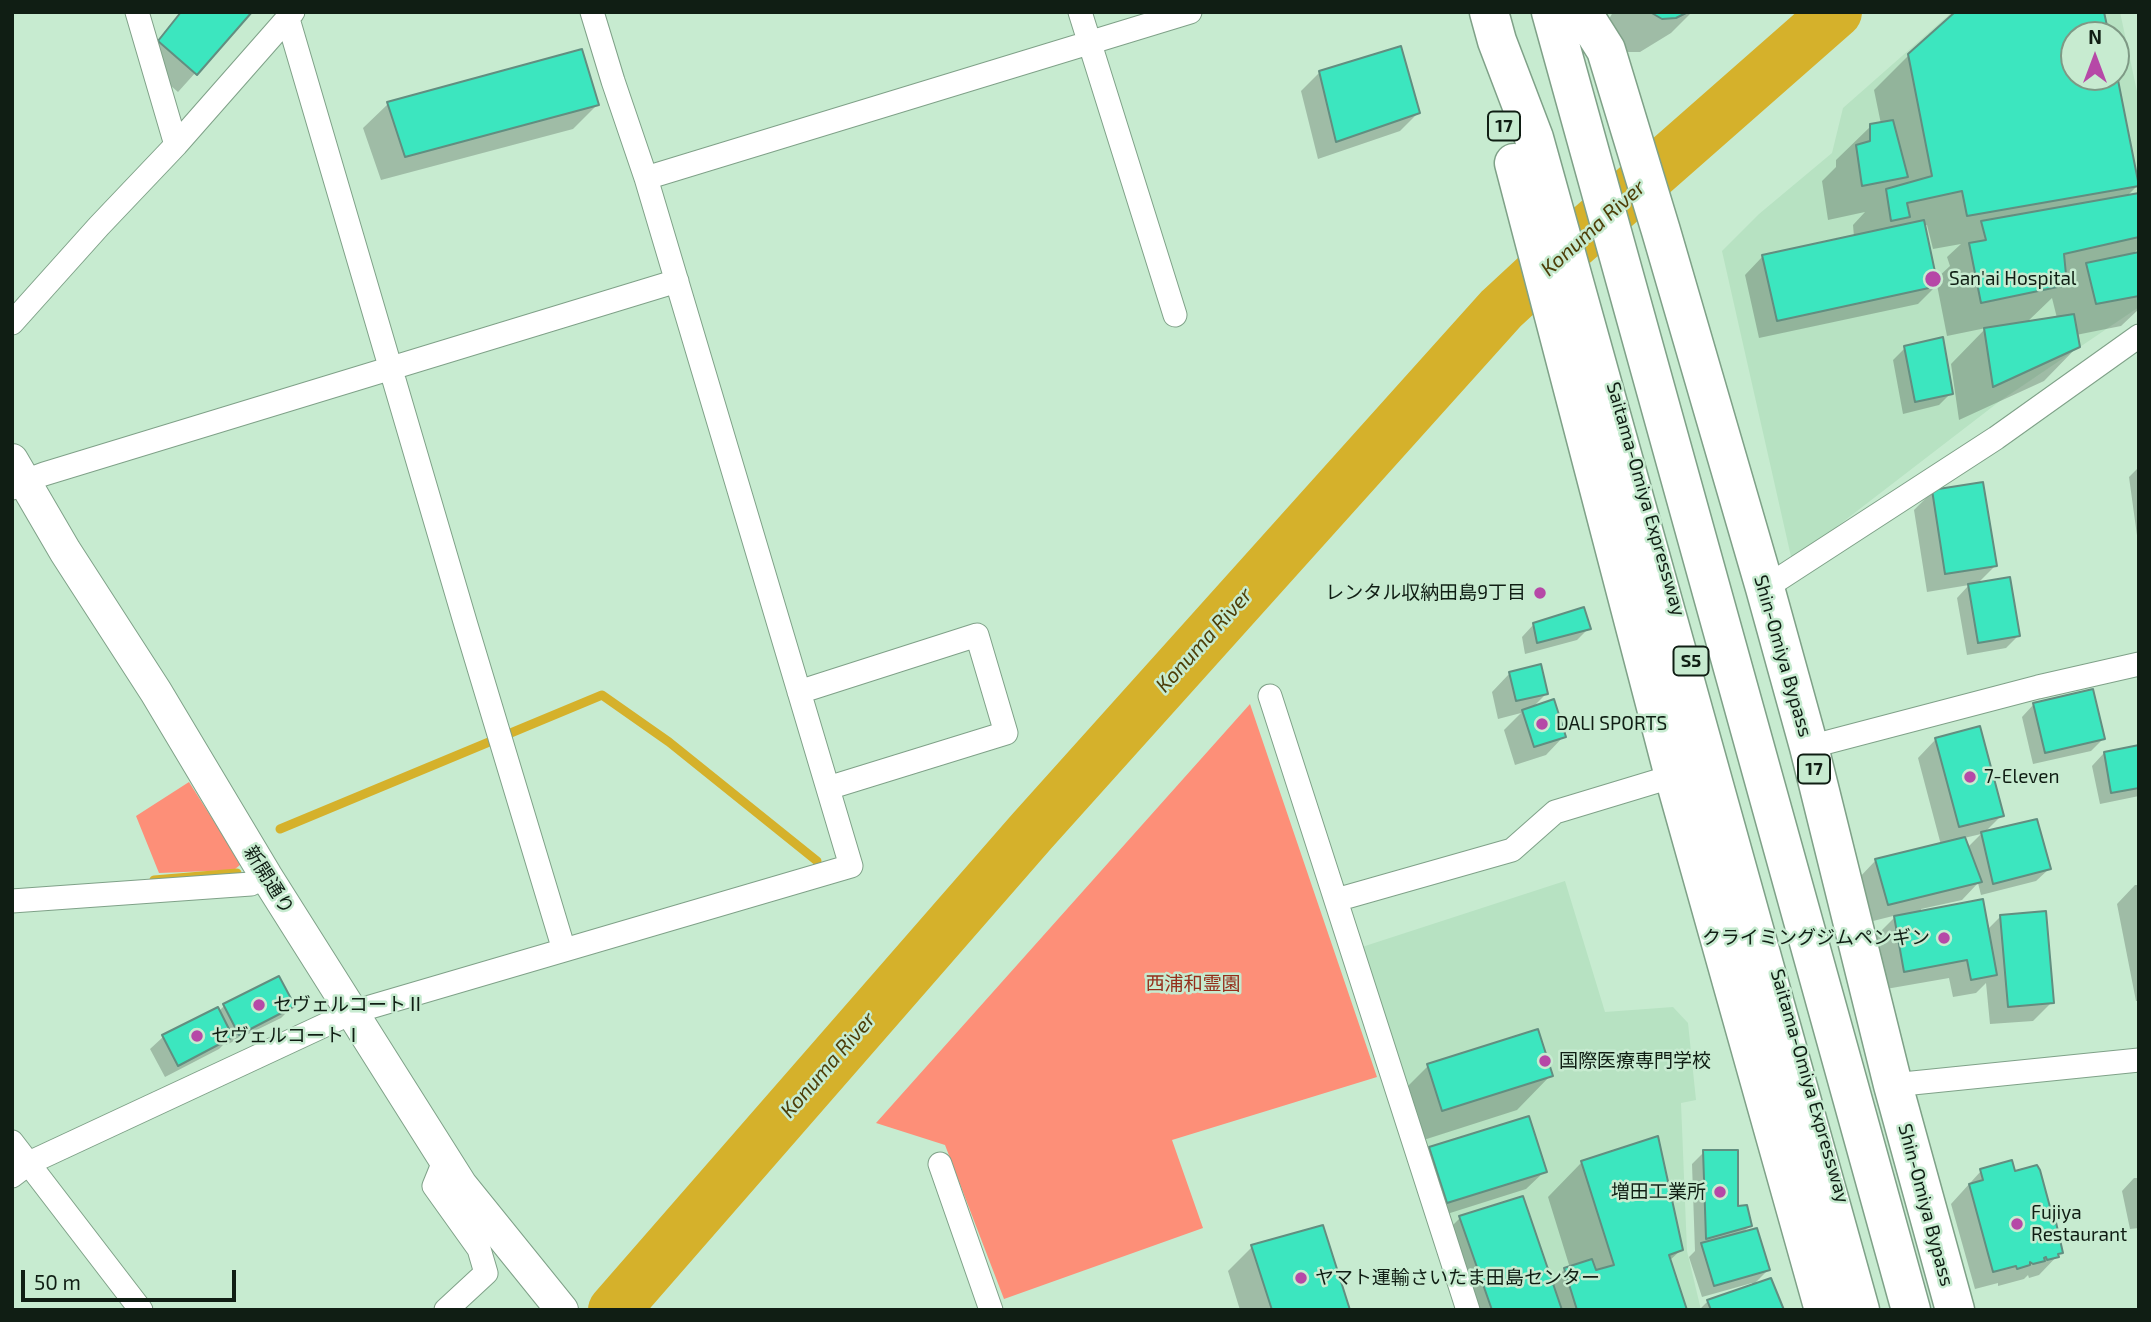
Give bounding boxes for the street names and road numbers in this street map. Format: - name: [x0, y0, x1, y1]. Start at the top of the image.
- road number: 17: [1488, 112, 1520, 140]
- street label: Saitama-Omiya Expressway: [1602, 379, 1690, 619]
- street label: Shin-Omiya Bypass: [1749, 572, 1817, 740]
- road number: S5: [1674, 646, 1708, 676]
- road number: 17: [1798, 754, 1830, 784]
- street label: 新開通り: [239, 842, 299, 918]
- street label: Saitama-Omiya Expressway: [1766, 966, 1854, 1206]
- street label: Shin-Omiya Bypass: [1893, 1121, 1959, 1289]

